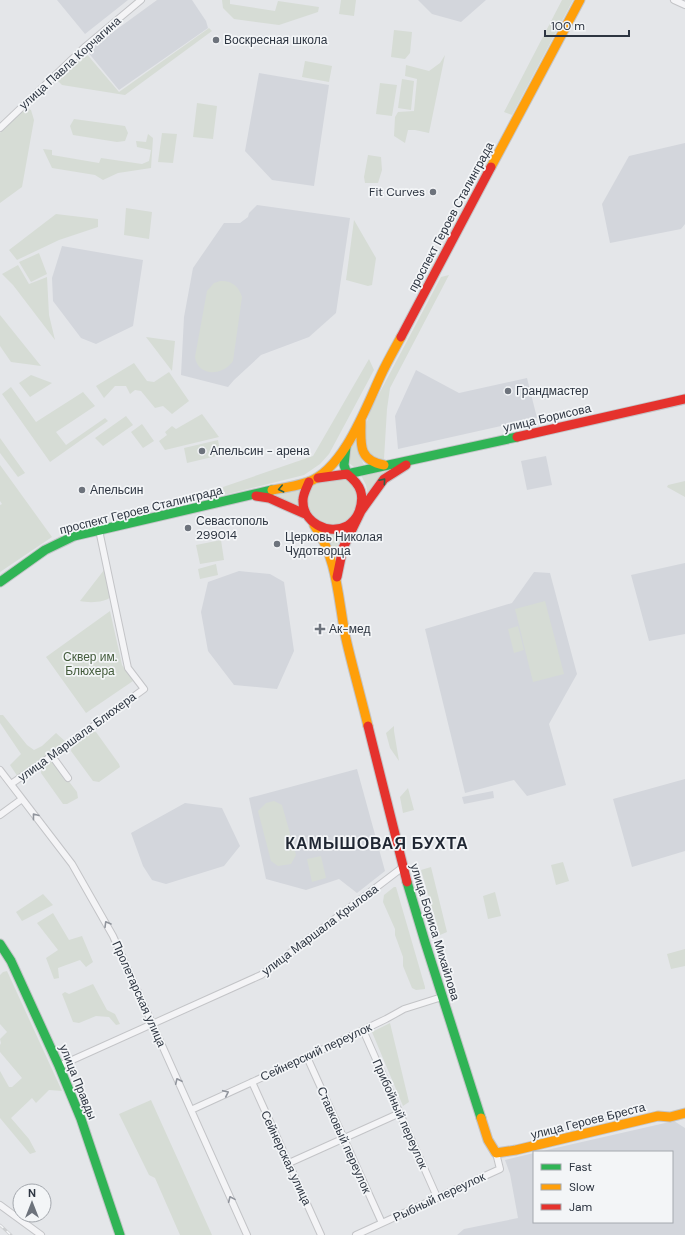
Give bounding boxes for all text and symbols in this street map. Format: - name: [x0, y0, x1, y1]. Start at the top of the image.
- scale bar: [545, 12, 629, 38]
- street label: улица Павла Корчагина: [16, 13, 125, 113]
- text: 100 m: [551, 18, 585, 34]
- place label: Воскресная школа: [224, 32, 328, 48]
- marker: Воскресная школа: [211, 35, 221, 45]
- street label: проспект Героев Сталинграда: [405, 139, 498, 295]
- place label: Fit Curves: [369, 184, 425, 200]
- marker: Fit Curves: [428, 187, 438, 197]
- place label: Грандмастер: [516, 383, 589, 399]
- marker: Грандмастер: [503, 386, 513, 396]
- street label: улица Борисова: [501, 400, 593, 436]
- place label: Апельсин - арена: [210, 443, 310, 459]
- marker: Апельсин - арена: [197, 446, 207, 456]
- one-way arrow: [379, 478, 386, 486]
- street label: проспект Героев Сталинграда: [58, 482, 225, 538]
- place label: Апельсин: [90, 482, 143, 498]
- marker: Апельсин: [77, 485, 87, 495]
- one-way arrow: [277, 485, 284, 493]
- place label: Севастополь 299014: [196, 513, 268, 543]
- marker: Севастополь 299014: [183, 523, 193, 533]
- place label: Церковь Николая Чудотворца: [285, 529, 382, 559]
- marker: Церковь Николая Чудотворца: [272, 539, 282, 549]
- place label: Ак-мед: [329, 621, 370, 637]
- marker: Ак-мед: [314, 623, 326, 635]
- park label: Сквер им. Блюхера: [63, 649, 117, 679]
- street label: улица Маршала Блюхера: [15, 689, 140, 785]
- one-way arrow: [33, 814, 40, 821]
- district label: КАМЫШОВАЯ БУХТА: [285, 833, 469, 854]
- street label: улица Бориса Михайлова: [406, 861, 464, 1003]
- street label: улица Маршала Крылова: [259, 881, 382, 979]
- one-way arrow: [104, 921, 111, 928]
- street label: Пролетарская улица: [108, 938, 170, 1050]
- street label: Сейнерский переулок: [258, 1019, 375, 1085]
- street label: улица Правды: [56, 1042, 100, 1122]
- street label: Прибойный переулок: [369, 1057, 432, 1172]
- one-way arrow: [175, 1077, 183, 1085]
- street label: Ставковый переулок: [313, 1084, 375, 1197]
- one-way arrow: [222, 1090, 230, 1098]
- street label: улица Героев Бреста: [529, 1099, 647, 1143]
- street label: Сейнерская улица: [257, 1108, 315, 1208]
- legend: [533, 1151, 673, 1223]
- text: Fast: [569, 1159, 592, 1175]
- street label: Рыбный переулок: [390, 1168, 488, 1225]
- text: Slow: [569, 1179, 595, 1195]
- north arrow: [12, 1183, 52, 1223]
- text: N: [28, 1186, 36, 1200]
- one-way arrow: [228, 1196, 236, 1203]
- text: Jam: [569, 1199, 592, 1215]

